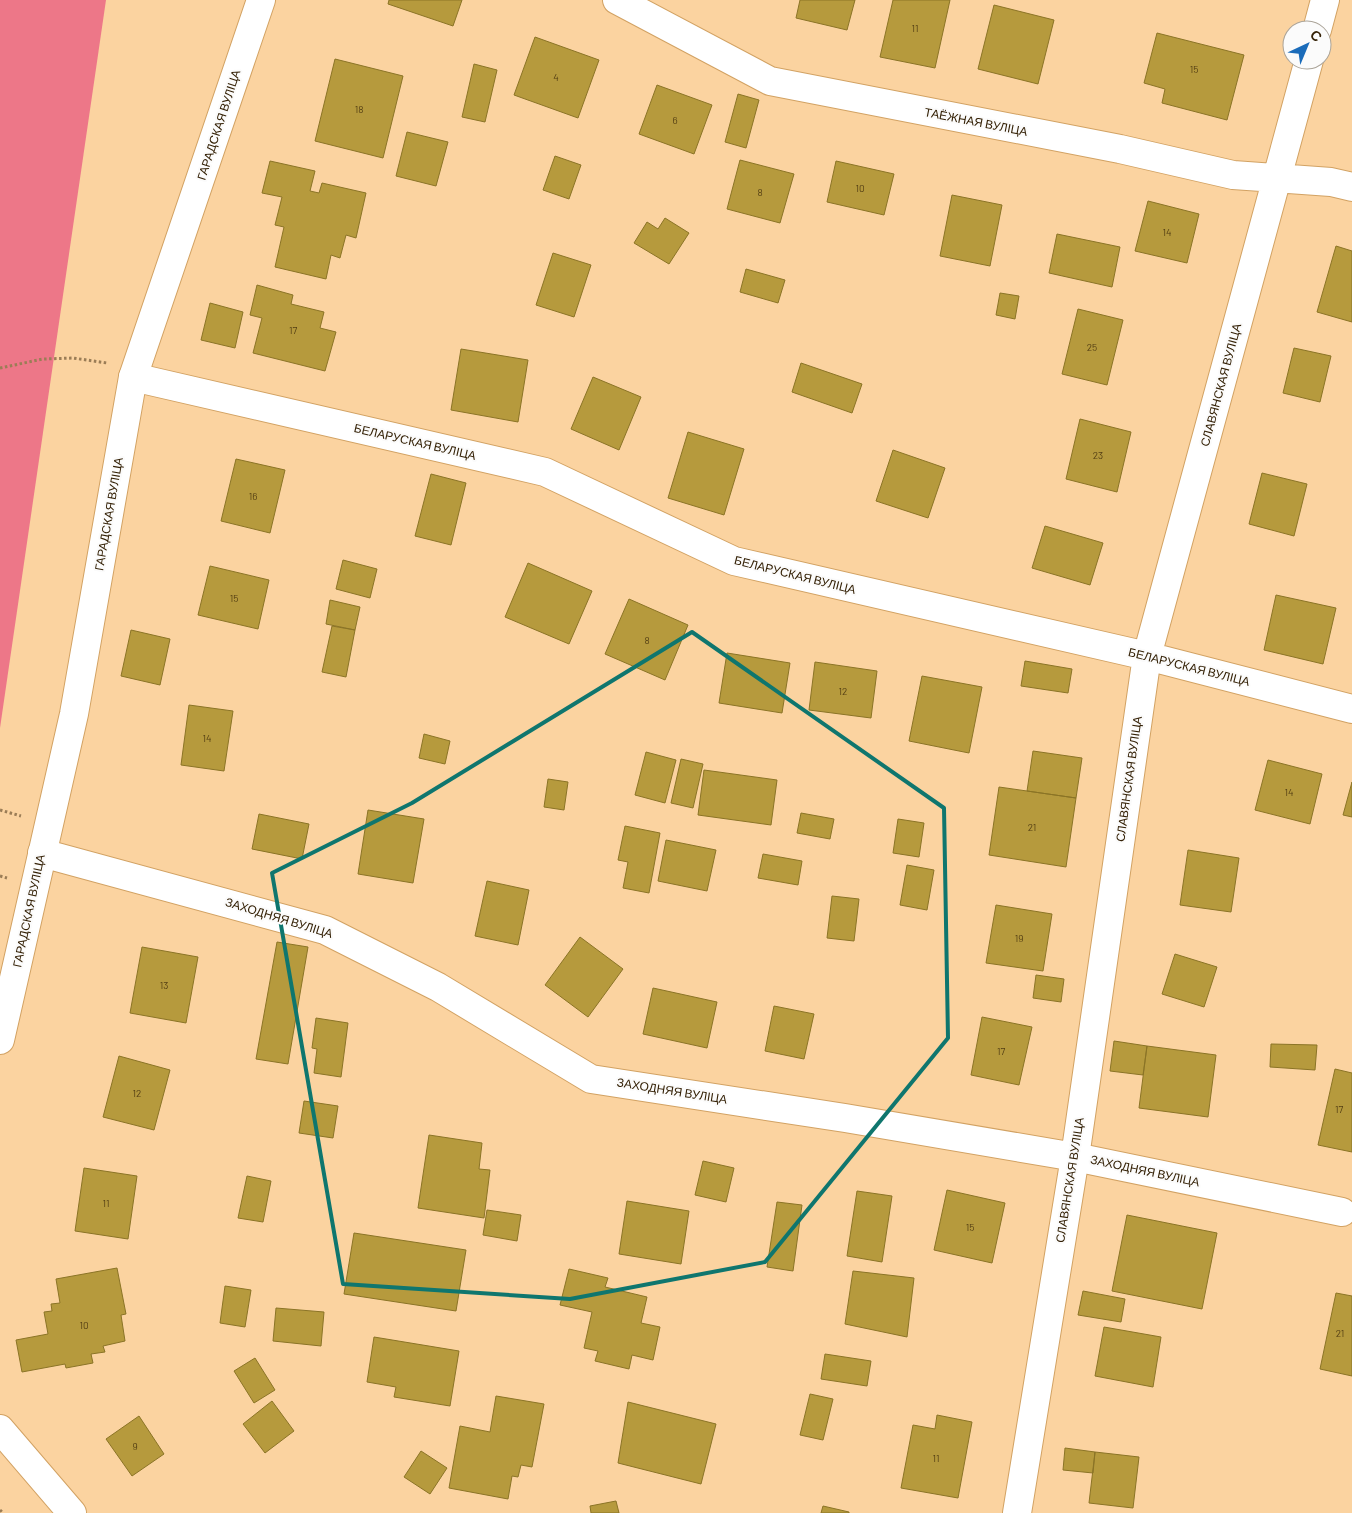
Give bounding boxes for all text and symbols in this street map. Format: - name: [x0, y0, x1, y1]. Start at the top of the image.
- north arrow: [1282, 20, 1332, 70]
- house number: 11: [911, 22, 919, 34]
- text: С: [1307, 26, 1326, 45]
- house number: 15: [1190, 63, 1198, 75]
- street label: ГАРАДСКАЯ ВУЛІЦА: [194, 68, 243, 182]
- house number: 4: [553, 71, 559, 83]
- house number: 18: [355, 103, 363, 115]
- street label: ТАЁЖНАЯ ВУЛІЦА: [923, 104, 1029, 139]
- house number: 6: [672, 114, 678, 126]
- house number: 10: [855, 182, 865, 194]
- house number: 8: [757, 186, 763, 198]
- house number: 14: [1162, 226, 1172, 238]
- street label: СЛАВЯНСКАЯ ВУЛІЦА: [1197, 322, 1244, 448]
- house number: 17: [289, 324, 297, 336]
- house number: 25: [1087, 341, 1097, 353]
- street label: БЕЛАРУСКАЯ ВУЛІЦА: [353, 420, 478, 463]
- house number: 23: [1093, 449, 1103, 461]
- street label: ГАРАДСКАЯ ВУЛІЦА: [91, 456, 126, 572]
- house number: 16: [249, 490, 257, 502]
- street label: БЕЛАРУСКАЯ ВУЛІЦА: [733, 552, 857, 597]
- house number: 15: [230, 592, 238, 604]
- house number: 8: [644, 634, 650, 646]
- street label: БЕЛАРУСКАЯ ВУЛІЦА: [1127, 644, 1251, 689]
- house number: 12: [839, 685, 847, 697]
- street label: СЛАВЯНСКАЯ ВУЛІЦА: [1112, 715, 1145, 843]
- house number: 14: [202, 732, 212, 744]
- house number: 14: [1284, 786, 1294, 798]
- house number: 21: [1028, 821, 1036, 833]
- street label: ГАРАДСКАЯ ВУЛІЦА: [9, 853, 48, 969]
- street label: ЗАХОДНЯЯ ВУЛІЦА: [224, 894, 335, 941]
- house number: 19: [1015, 932, 1023, 944]
- house number: 13: [160, 979, 168, 991]
- house number: 17: [997, 1045, 1005, 1057]
- street label: ЗАХОДНЯЯ ВУЛІЦА: [616, 1074, 728, 1107]
- house number: 12: [133, 1087, 141, 1099]
- house number: 17: [1335, 1103, 1343, 1115]
- street label: СЛАВЯНСКАЯ ВУЛІЦА: [1052, 1116, 1087, 1244]
- street label: ЗАХОДНЯЯ ВУЛІЦА: [1089, 1152, 1201, 1189]
- house number: 11: [102, 1197, 110, 1209]
- house number: 15: [966, 1221, 974, 1233]
- house number: 10: [79, 1319, 89, 1331]
- house number: 21: [1336, 1327, 1344, 1339]
- house number: 9: [132, 1440, 138, 1452]
- house number: 11: [932, 1452, 940, 1464]

